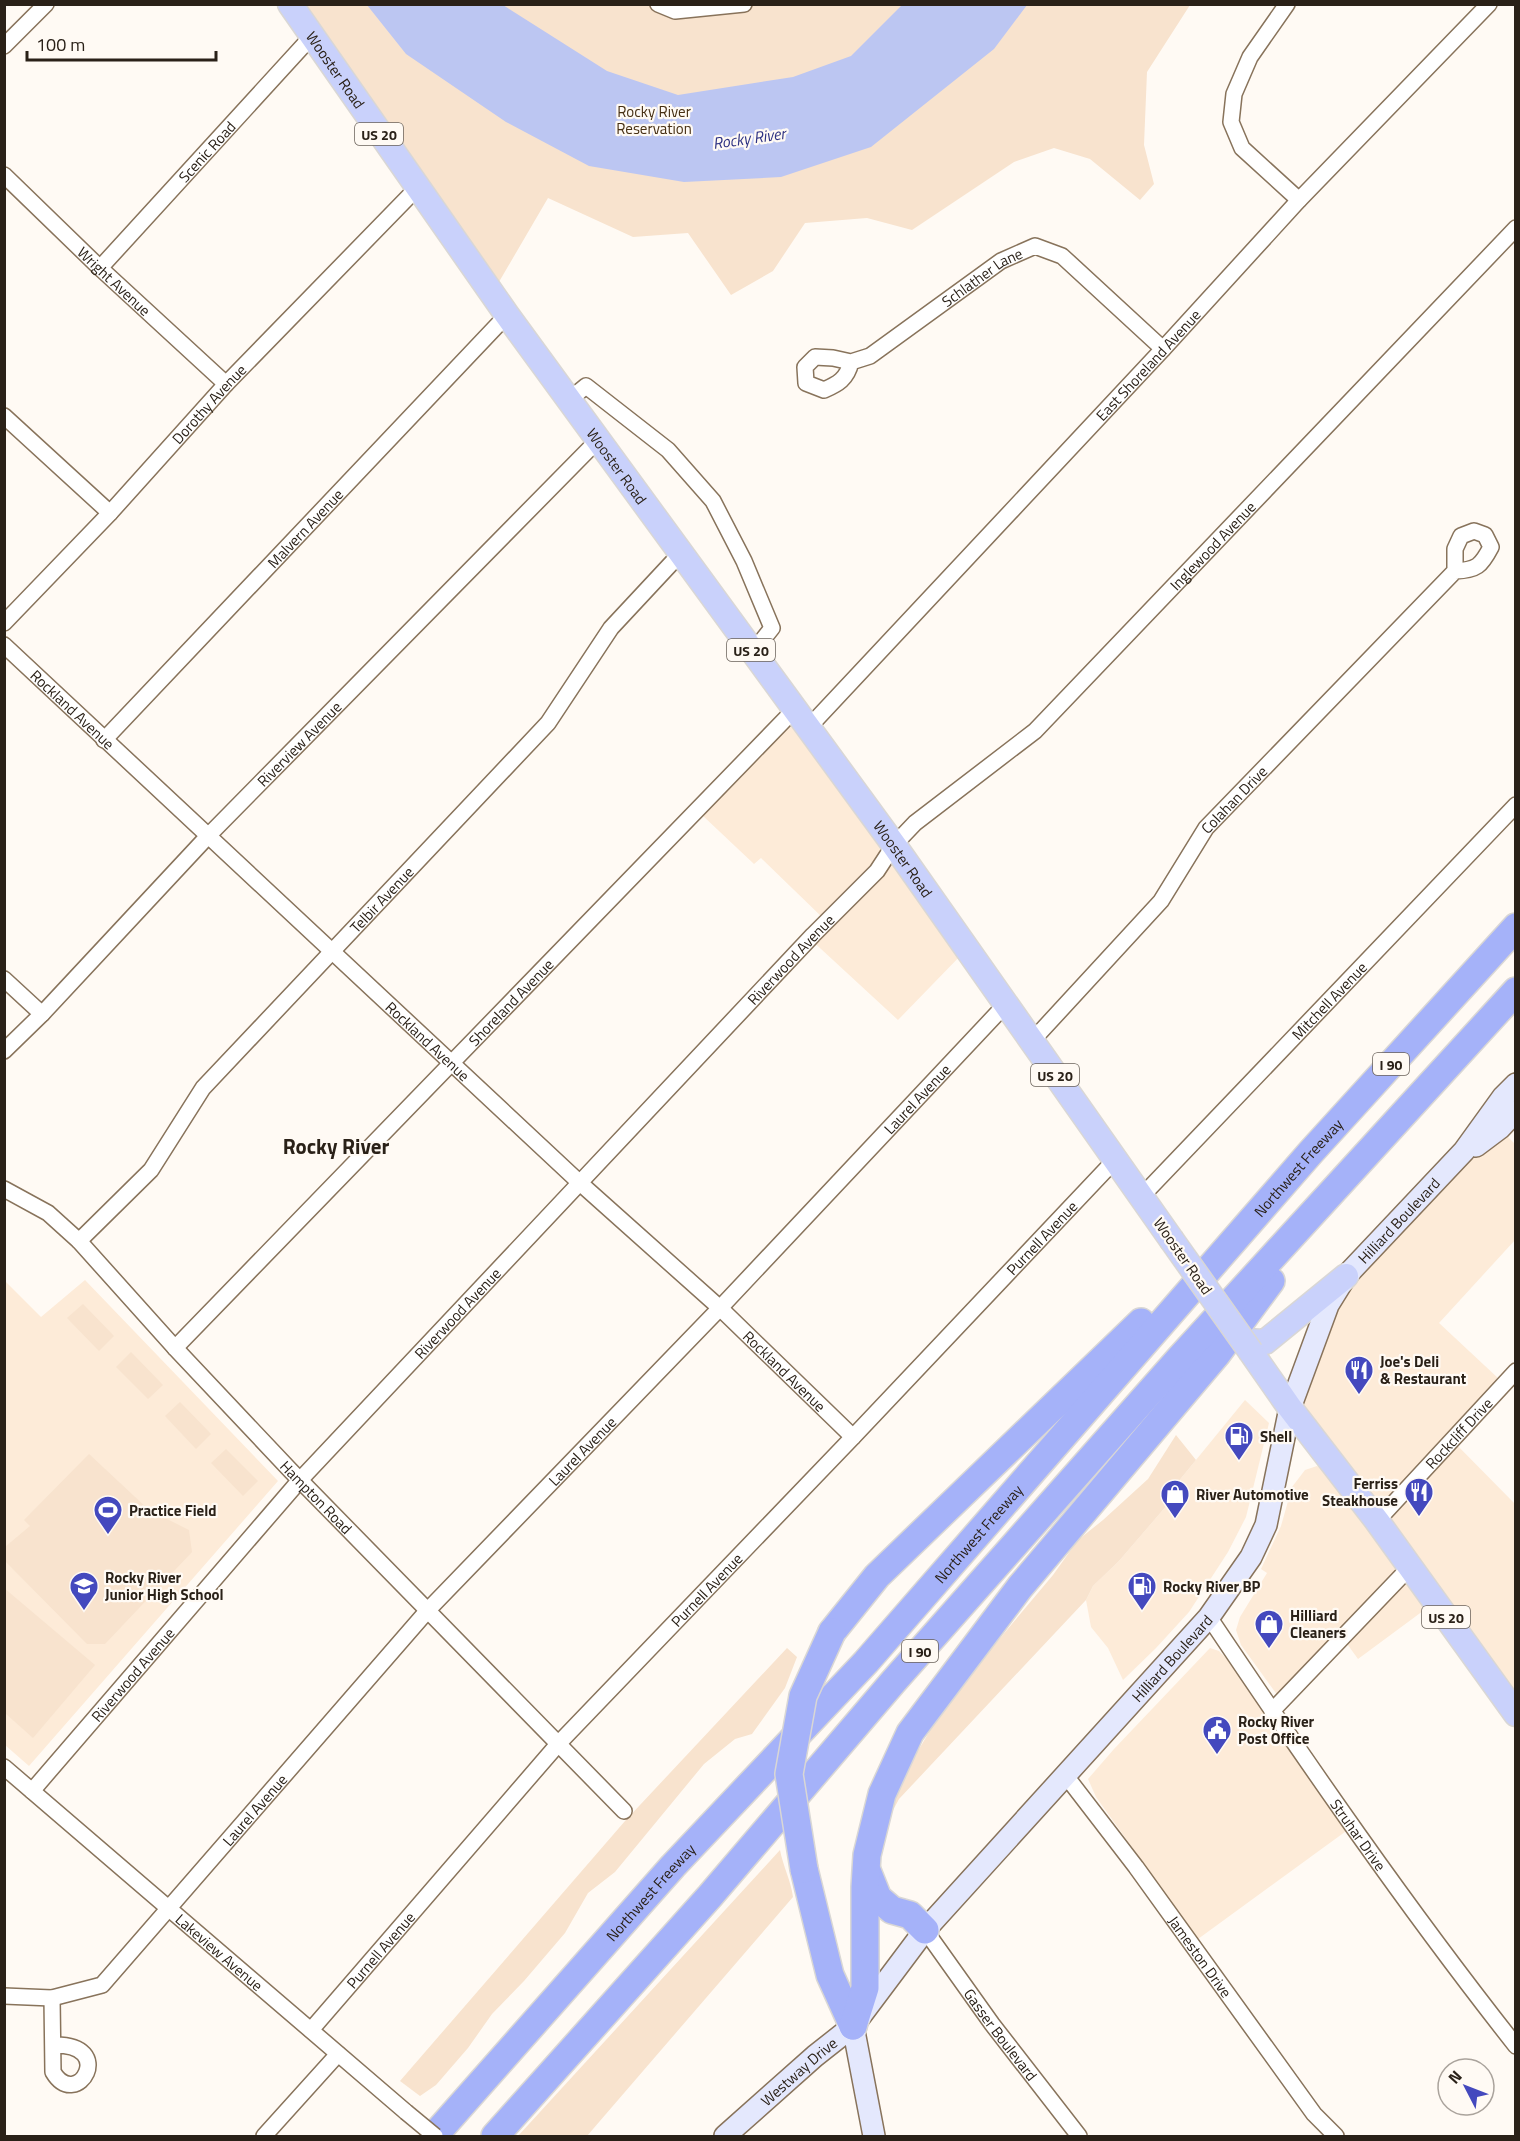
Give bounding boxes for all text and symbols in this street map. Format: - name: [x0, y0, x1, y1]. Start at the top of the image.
- scale bar: [27, 24, 216, 62]
- street label: Wooster Road: [301, 26, 371, 113]
- text: 100 m: [36, 31, 85, 58]
- park label: Rocky River Reservation: [616, 100, 692, 140]
- street label: Scenic Road: [173, 116, 241, 187]
- water label: Rocky River: [711, 121, 789, 155]
- road number: US 20: [355, 123, 403, 145]
- street label: Wright Avenue: [73, 241, 156, 321]
- street label: Schlather Lane: [937, 241, 1026, 312]
- street label: East Shoreland Avenue: [1090, 304, 1206, 426]
- street label: Dorothy Avenue: [166, 359, 251, 449]
- street label: Wooster Road: [581, 423, 653, 509]
- street label: Malvern Avenue: [262, 483, 348, 573]
- street label: Inglewood Avenue: [1164, 496, 1261, 595]
- road number: US 20: [727, 639, 775, 661]
- street label: Rockland Avenue: [25, 664, 120, 754]
- street label: Riverview Avenue: [251, 696, 346, 792]
- street label: Colahan Drive: [1195, 760, 1272, 839]
- street label: Wooster Road: [868, 815, 939, 902]
- street label: Telbir Avenue: [344, 861, 419, 938]
- street label: Riverwood Avenue: [742, 909, 839, 1010]
- street label: Shoreland Avenue: [463, 953, 559, 1051]
- street label: Mitchell Avenue: [1286, 956, 1372, 1045]
- street label: Rockland Avenue: [381, 996, 475, 1086]
- road number: I 90: [1373, 1053, 1409, 1075]
- street label: Laurel Avenue: [878, 1058, 956, 1139]
- road number: US 20: [1031, 1064, 1079, 1086]
- street label: Northwest Freeway: [1248, 1113, 1348, 1222]
- district label: Rocky River: [283, 1130, 389, 1162]
- street label: Hilliard Boulevard: [1352, 1172, 1445, 1269]
- street label: Purnell Avenue: [1001, 1195, 1082, 1280]
- street label: Wooster Road: [1148, 1213, 1218, 1299]
- street label: Riverwood Avenue: [409, 1262, 506, 1364]
- street label: Rockland Avenue: [738, 1325, 831, 1417]
- place label: Joe's Deli & Restaurant: [1380, 1350, 1467, 1390]
- restaurant icon: Joe's Deli & Restaurant: [1343, 1354, 1375, 1396]
- street label: Rockcliff Drive: [1420, 1392, 1498, 1474]
- street label: Laurel Avenue: [543, 1411, 621, 1491]
- fuel station icon: Shell: [1223, 1420, 1255, 1462]
- place label: Shell: [1260, 1425, 1292, 1448]
- street label: Hampton Road: [275, 1455, 358, 1539]
- place label: Ferriss Steakhouse: [1322, 1472, 1398, 1512]
- restaurant icon: Ferriss Steakhouse: [1403, 1476, 1435, 1518]
- shop icon: River Automotive: [1159, 1478, 1191, 1520]
- street label: Northwest Freeway: [928, 1479, 1028, 1588]
- place label: River Automotive: [1196, 1483, 1309, 1506]
- sports icon: Practice Field: [92, 1494, 124, 1536]
- place label: Practice Field: [129, 1499, 216, 1522]
- street label: Purnell Avenue: [665, 1547, 748, 1632]
- place label: Rocky River Junior High School: [105, 1566, 224, 1606]
- school or university icon: Rocky River Junior High School: [68, 1570, 100, 1612]
- fuel station icon: Rocky River BP: [1126, 1570, 1158, 1612]
- place label: Rocky River BP: [1163, 1575, 1261, 1598]
- place label: Hilliard Cleaners: [1290, 1604, 1346, 1644]
- road number: US 20: [1422, 1606, 1470, 1628]
- shop icon: Hilliard Cleaners: [1253, 1608, 1285, 1650]
- street label: Hilliard Boulevard: [1126, 1609, 1218, 1707]
- street label: Riverwood Avenue: [85, 1622, 180, 1726]
- road number: I 90: [902, 1640, 938, 1662]
- place label: Rocky River Post Office: [1238, 1710, 1315, 1750]
- public building icon: Rocky River Post Office: [1201, 1714, 1233, 1756]
- street label: Laurel Avenue: [217, 1769, 292, 1851]
- street label: Struhar Drive: [1325, 1794, 1392, 1875]
- street label: Northwest Freeway: [600, 1838, 700, 1946]
- street label: Purnell Avenue: [341, 1906, 420, 1993]
- street label: Lakeview Avenue: [171, 1908, 268, 1996]
- street label: Jameston Drive: [1163, 1911, 1238, 2002]
- street label: Gasser Boulevard: [958, 1983, 1043, 2085]
- street label: Westway Drive: [755, 2031, 842, 2111]
- north arrow: [1436, 2057, 1496, 2117]
- text: N: [1442, 2065, 1467, 2089]

